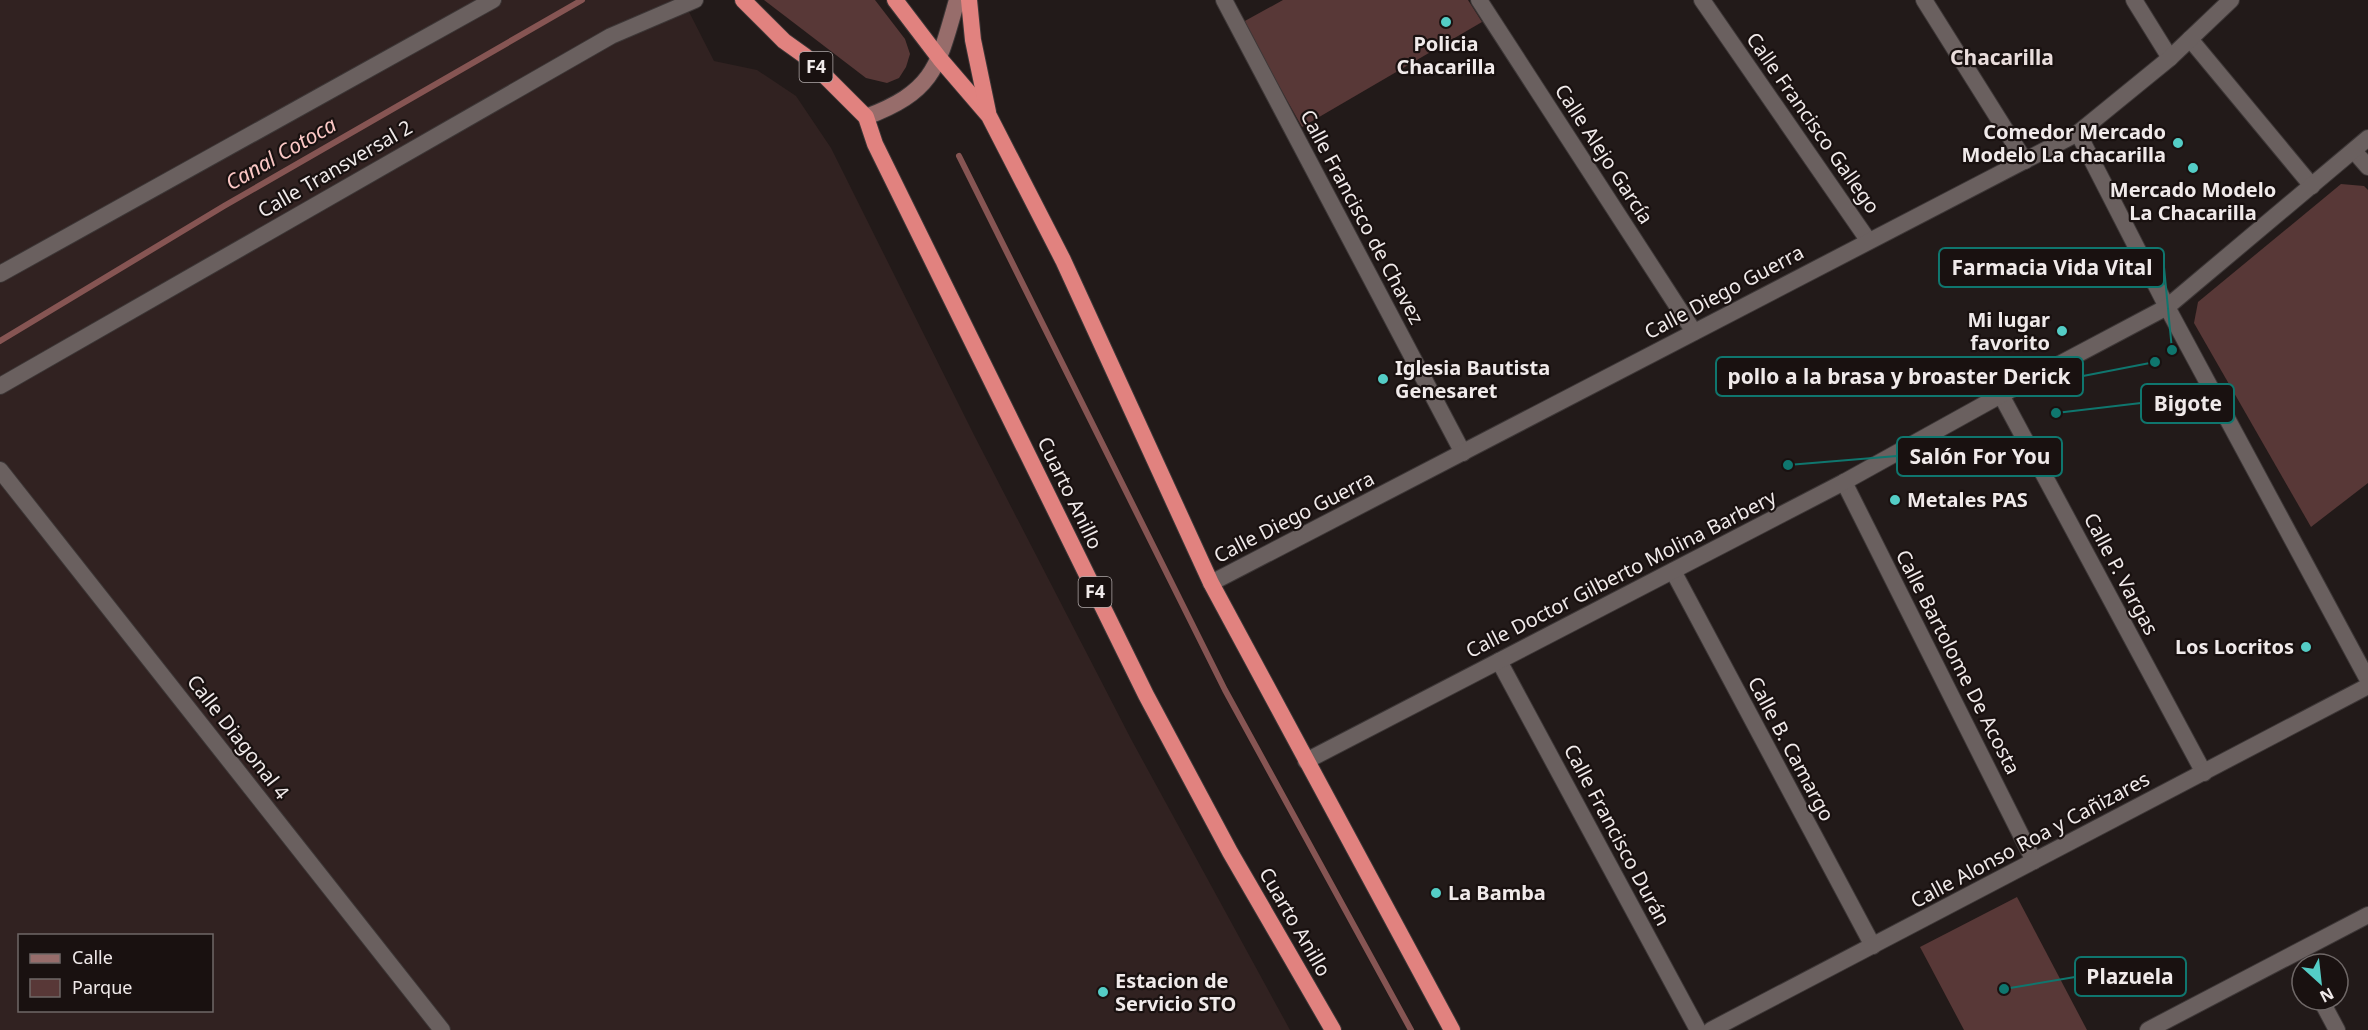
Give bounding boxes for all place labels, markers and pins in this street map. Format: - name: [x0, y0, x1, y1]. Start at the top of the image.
- marker: Policia Chacarilla: [1439, 15, 1453, 29]
- place label: Policia Chacarilla: [1397, 30, 1495, 80]
- place label: Comedor Mercado Modelo La chacarilla: [1962, 118, 2166, 168]
- marker: Comedor Mercado Modelo La chacarilla: [2171, 136, 2185, 150]
- marker: Mercado Modelo La Chacarilla: [2186, 161, 2200, 175]
- place label: Mercado Modelo La Chacarilla: [2110, 176, 2276, 226]
- callout: Farmacia Vida Vital: [1939, 248, 2164, 287]
- place label: Mi lugar favorito: [1967, 306, 2050, 356]
- marker: Mi lugar favorito: [2055, 324, 2069, 338]
- place label: Iglesia Bautista Genesaret: [1395, 354, 1550, 404]
- callout: pollo a la brasa y broaster Derick: [1716, 357, 2083, 396]
- marker: Iglesia Bautista Genesaret: [1376, 372, 1390, 386]
- callout: Bigote: [2141, 384, 2234, 423]
- callout: Salón For You: [1897, 437, 2062, 476]
- place label: Metales PAS: [1907, 486, 2028, 513]
- marker: Metales PAS: [1888, 493, 1902, 507]
- place label: Los Locritos: [2175, 633, 2294, 660]
- marker: Los Locritos: [2299, 640, 2313, 654]
- place label: La Bamba: [1448, 879, 1546, 906]
- marker: La Bamba: [1429, 886, 1443, 900]
- callout: Plazuela: [2075, 957, 2186, 996]
- place label: Estacion de Servicio STO: [1115, 967, 1236, 1017]
- marker: Estacion de Servicio STO: [1096, 985, 1110, 999]

